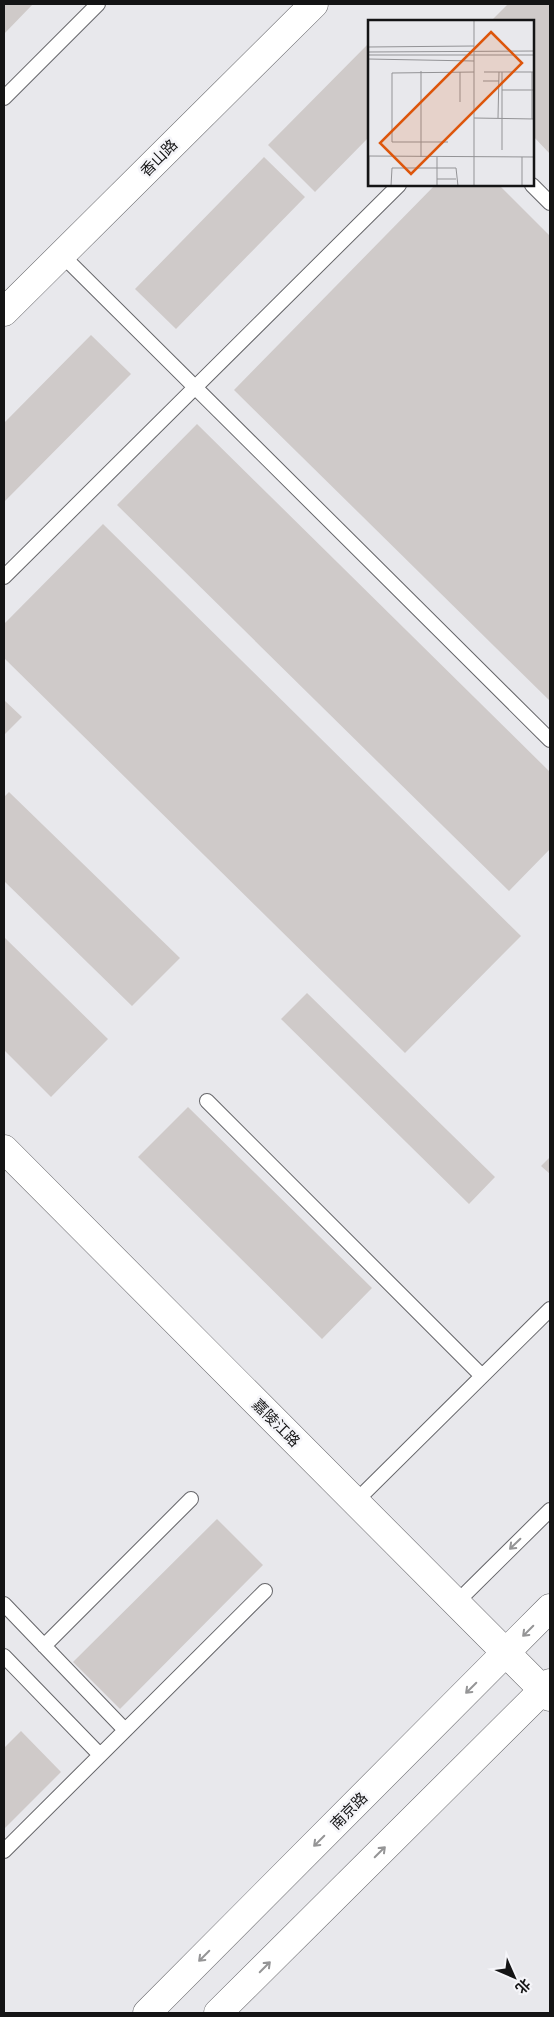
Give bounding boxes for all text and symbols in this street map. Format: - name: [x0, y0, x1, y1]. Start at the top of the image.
- inset map: [368, 20, 534, 186]
- street label: 香山路: [135, 134, 182, 181]
- street label: 嘉陵江路: [248, 1394, 305, 1451]
- one-way arrow: [509, 1538, 522, 1550]
- one-way arrow: [522, 1625, 534, 1637]
- one-way arrow: [465, 1682, 477, 1694]
- street label: 南京路: [325, 1787, 372, 1834]
- one-way arrow: [313, 1834, 325, 1847]
- one-way arrow: [374, 1846, 386, 1858]
- one-way arrow: [198, 1950, 211, 1962]
- north arrow: [489, 1952, 539, 2002]
- one-way arrow: [259, 1960, 271, 1973]
- text: 北: [511, 1974, 535, 1998]

